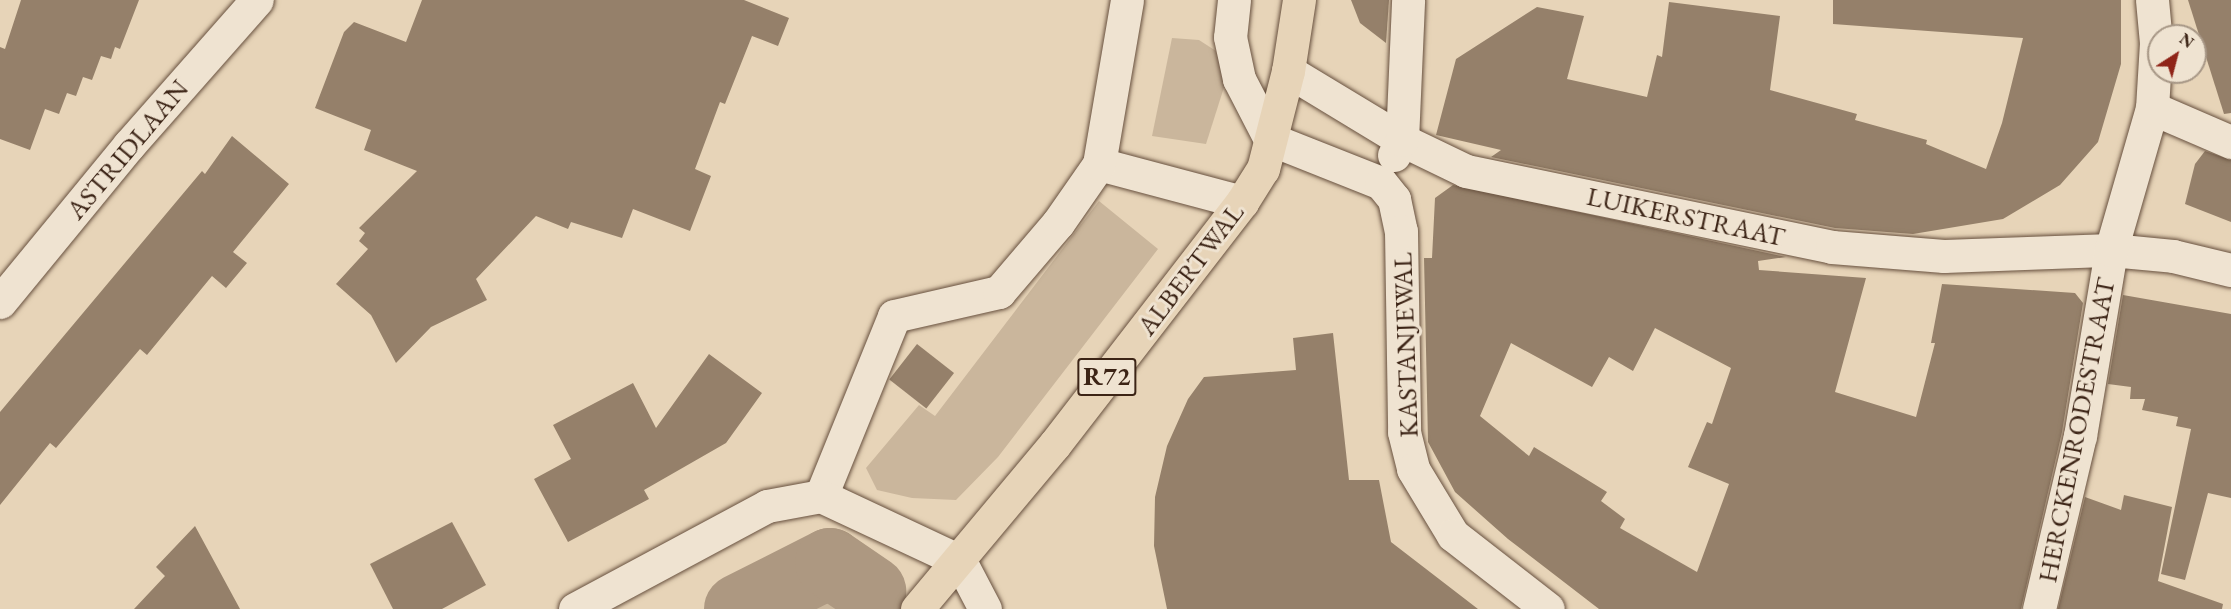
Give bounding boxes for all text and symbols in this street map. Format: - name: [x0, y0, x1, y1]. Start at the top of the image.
- north arrow: [2147, 24, 2207, 84]
- text: N: [2175, 28, 2198, 53]
- street label: ASTRIDLAAN: [59, 72, 195, 226]
- street label: LUIKERSTRAAT: [1584, 179, 1788, 253]
- street label: ALBERTWAL: [1130, 197, 1250, 341]
- street label: KASTANJEWAL: [1386, 252, 1424, 438]
- street label: HERCKENRODESTRAAT: [2031, 275, 2121, 585]
- road number: R72: [1077, 354, 1137, 400]

